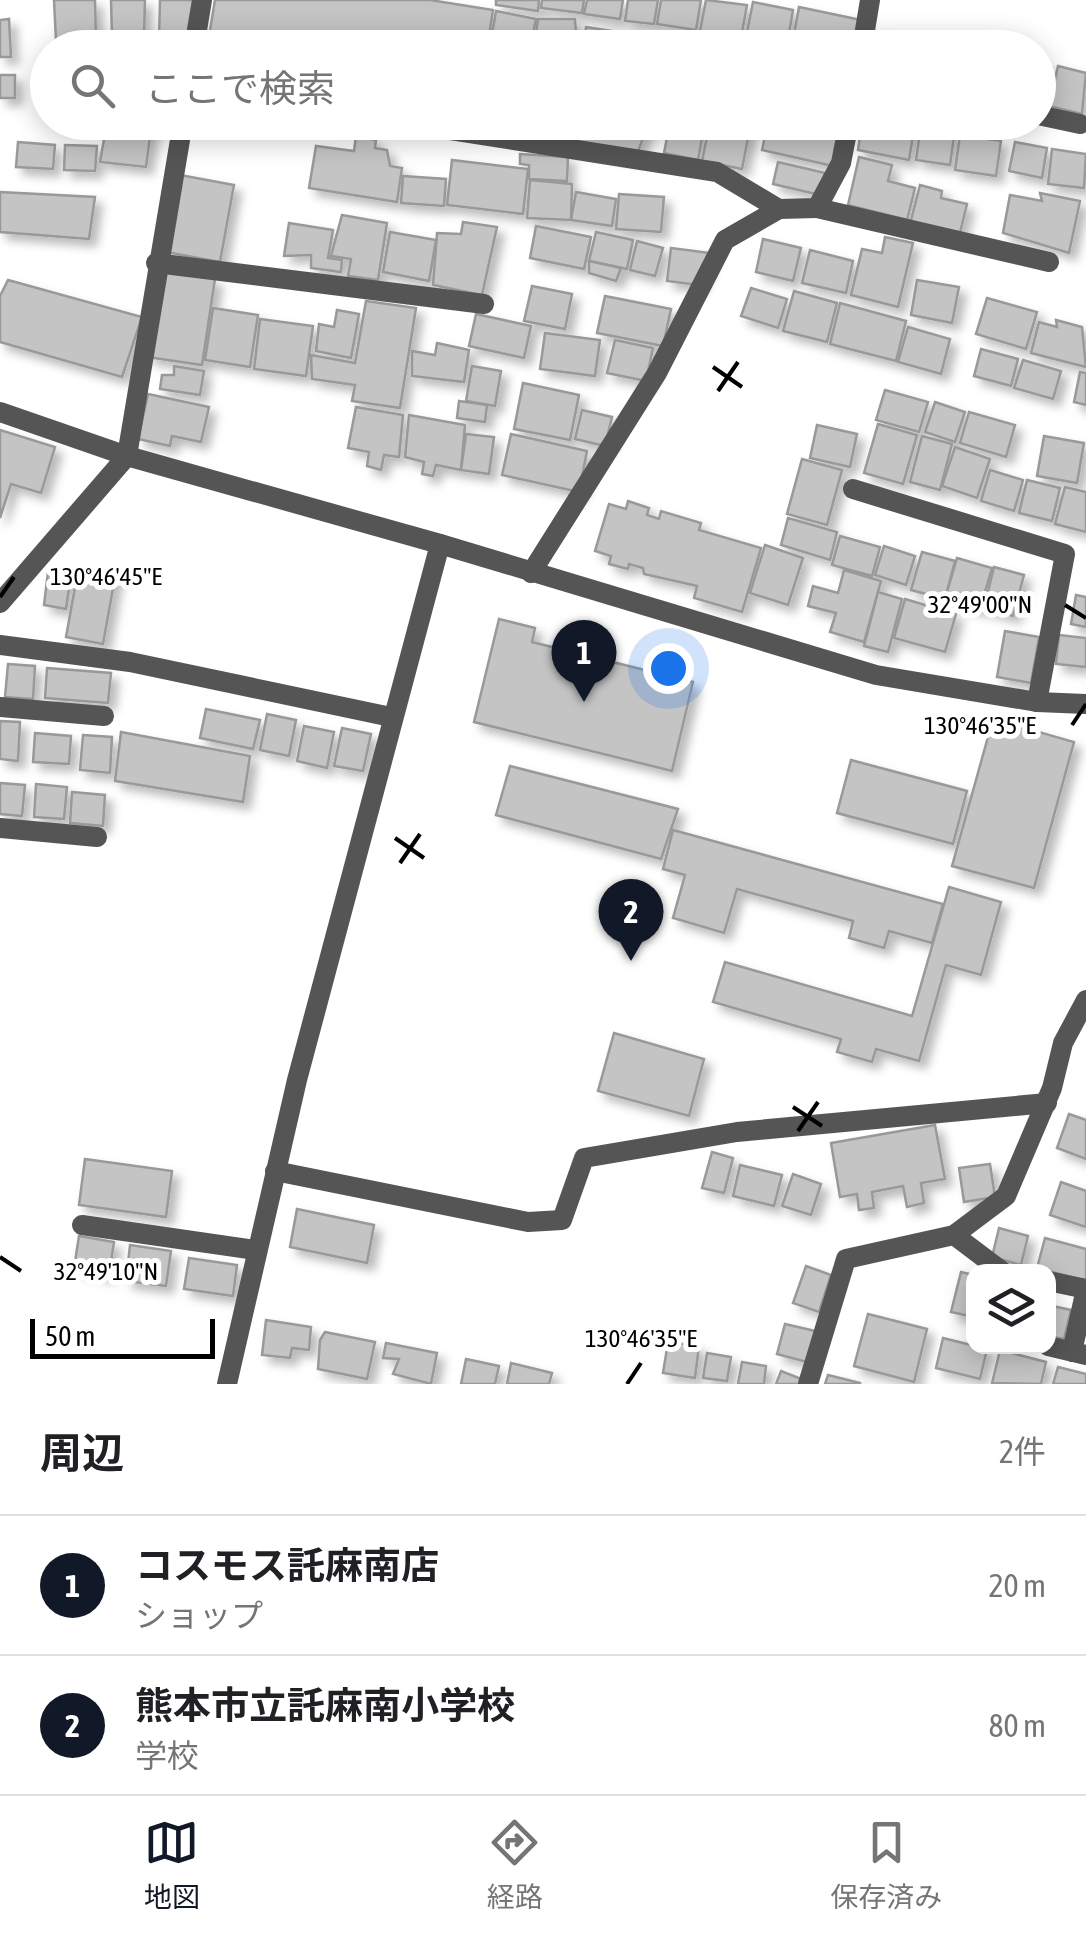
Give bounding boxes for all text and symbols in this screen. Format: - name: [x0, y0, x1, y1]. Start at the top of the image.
- search box: [30, 30, 1056, 140]
- icon: search: [65, 58, 120, 113]
- text: ここで検索: [145, 67, 335, 110]
- text: 130°46'45"E: [50, 562, 162, 590]
- text: 32°49'00"N: [928, 590, 1032, 618]
- pin: 1: [552, 620, 616, 702]
- your location: [643, 643, 694, 694]
- text: 130°46'35"E: [924, 711, 1036, 739]
- pin: 2: [598, 878, 664, 961]
- text: 32°49'10"N: [54, 1257, 158, 1285]
- map controls: [966, 1264, 1056, 1354]
- button: layers: [966, 1264, 1056, 1354]
- scale bar: [30, 1314, 215, 1358]
- text: 50 m: [45, 1320, 95, 1352]
- text: 130°46'35"E: [585, 1324, 697, 1352]
- text: 周辺: [40, 1429, 124, 1477]
- text: 2件: [999, 1433, 1046, 1470]
- text: コスモス託麻南店: [135, 1544, 439, 1587]
- text: 1: [65, 1567, 80, 1604]
- text: 20 m: [988, 1567, 1046, 1604]
- text: ショップ: [135, 1597, 263, 1634]
- text: 熊本市立託麻南小学校: [135, 1684, 515, 1727]
- text: 2: [65, 1707, 80, 1744]
- text: 80 m: [988, 1707, 1046, 1744]
- text: 学校: [135, 1737, 199, 1774]
- tab: 地図: [144, 1815, 200, 1915]
- tab: 経路: [487, 1815, 543, 1915]
- tab: 保存済み: [830, 1815, 942, 1915]

